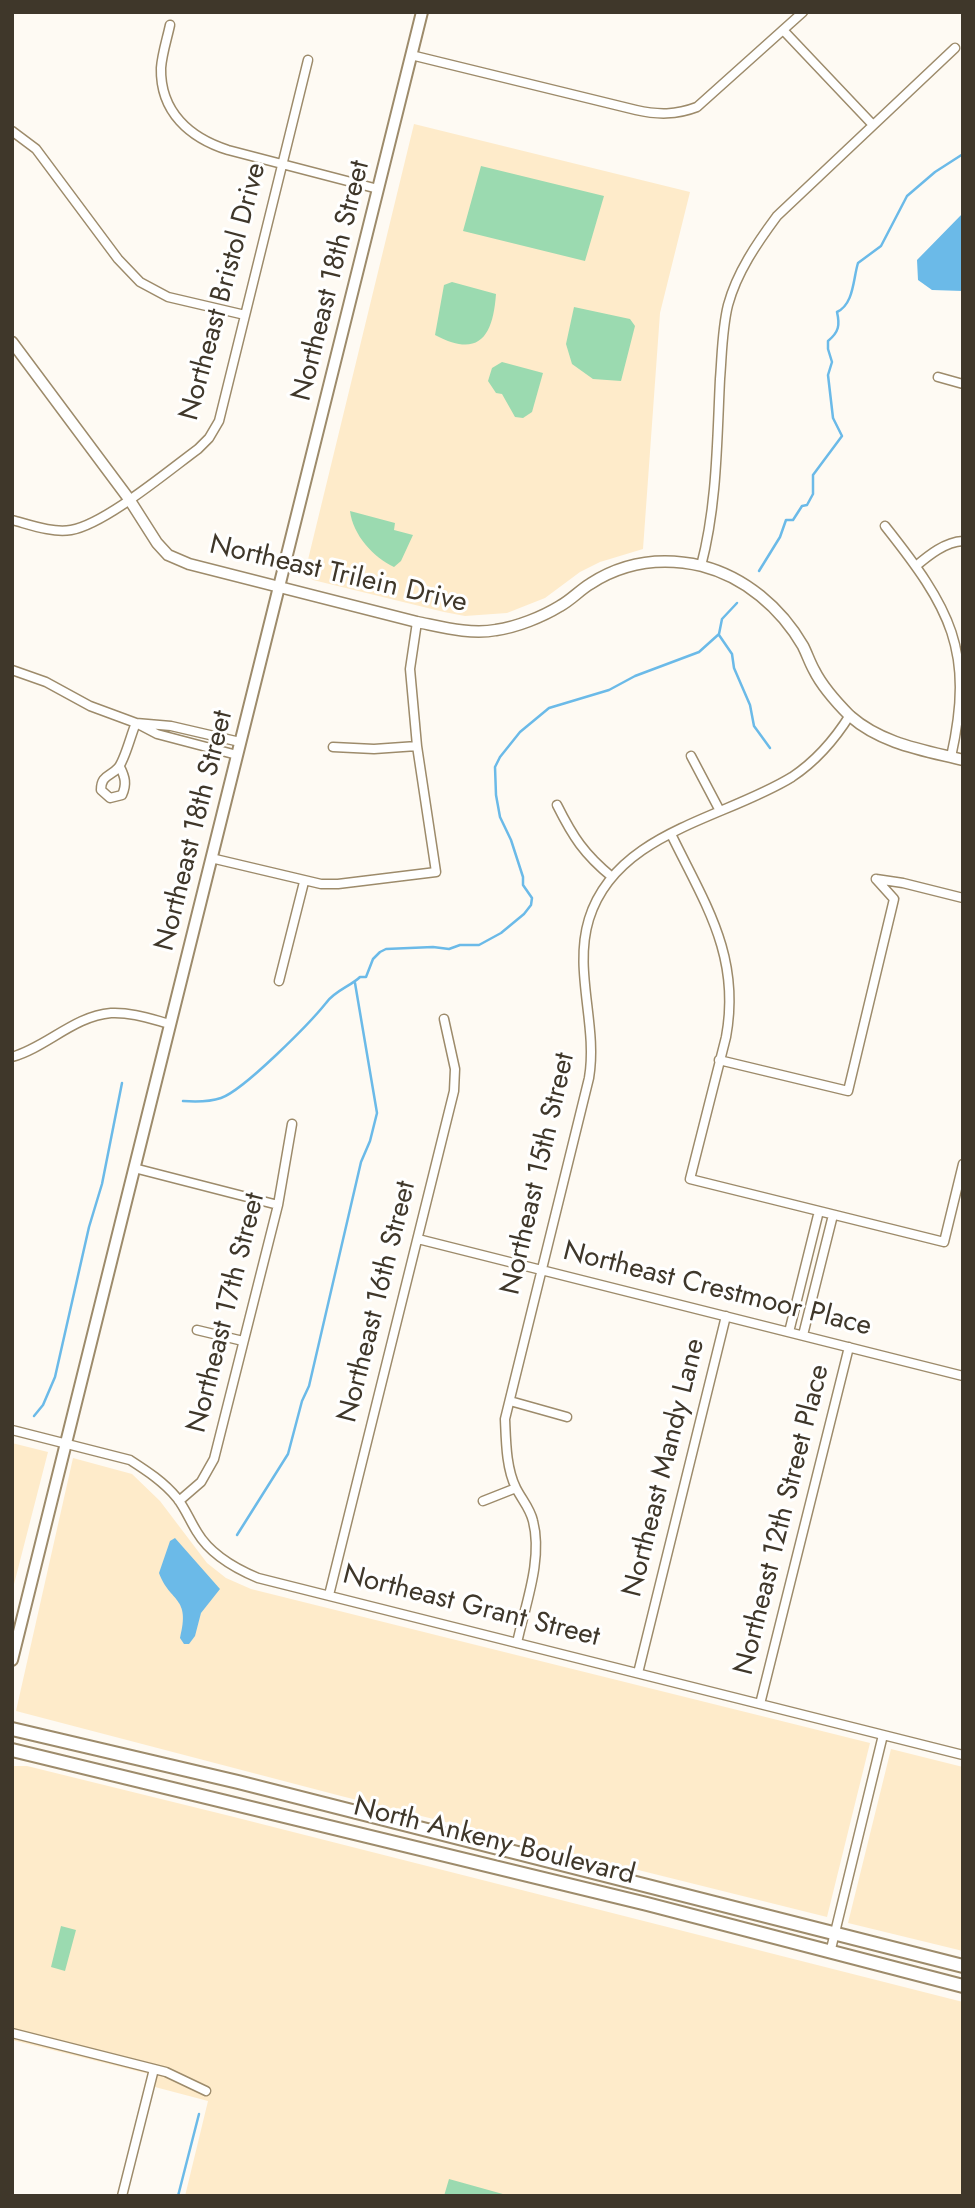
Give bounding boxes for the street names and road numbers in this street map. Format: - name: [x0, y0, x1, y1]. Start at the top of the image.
- street label: Northeast 18th Street: [286, 157, 378, 405]
- street label: Northeast Bristol Drive: [173, 160, 275, 424]
- street label: Northeast Trilein Drive: [206, 529, 470, 621]
- street label: Northeast 18th Street: [149, 707, 241, 955]
- street label: Northeast 15th Street: [495, 1050, 583, 1298]
- street label: Northeast 16th Street: [332, 1178, 424, 1426]
- street label: Northeast 17th Street: [181, 1189, 273, 1437]
- street label: Northeast Crestmoor Place: [559, 1235, 875, 1345]
- street label: Northeast Mandy Lane: [617, 1335, 713, 1601]
- street label: Northeast 12th Street Place: [728, 1361, 838, 1679]
- street label: Northeast Grant Street: [339, 1559, 603, 1655]
- street label: North Ankeny Boulevard: [350, 1791, 638, 1893]

